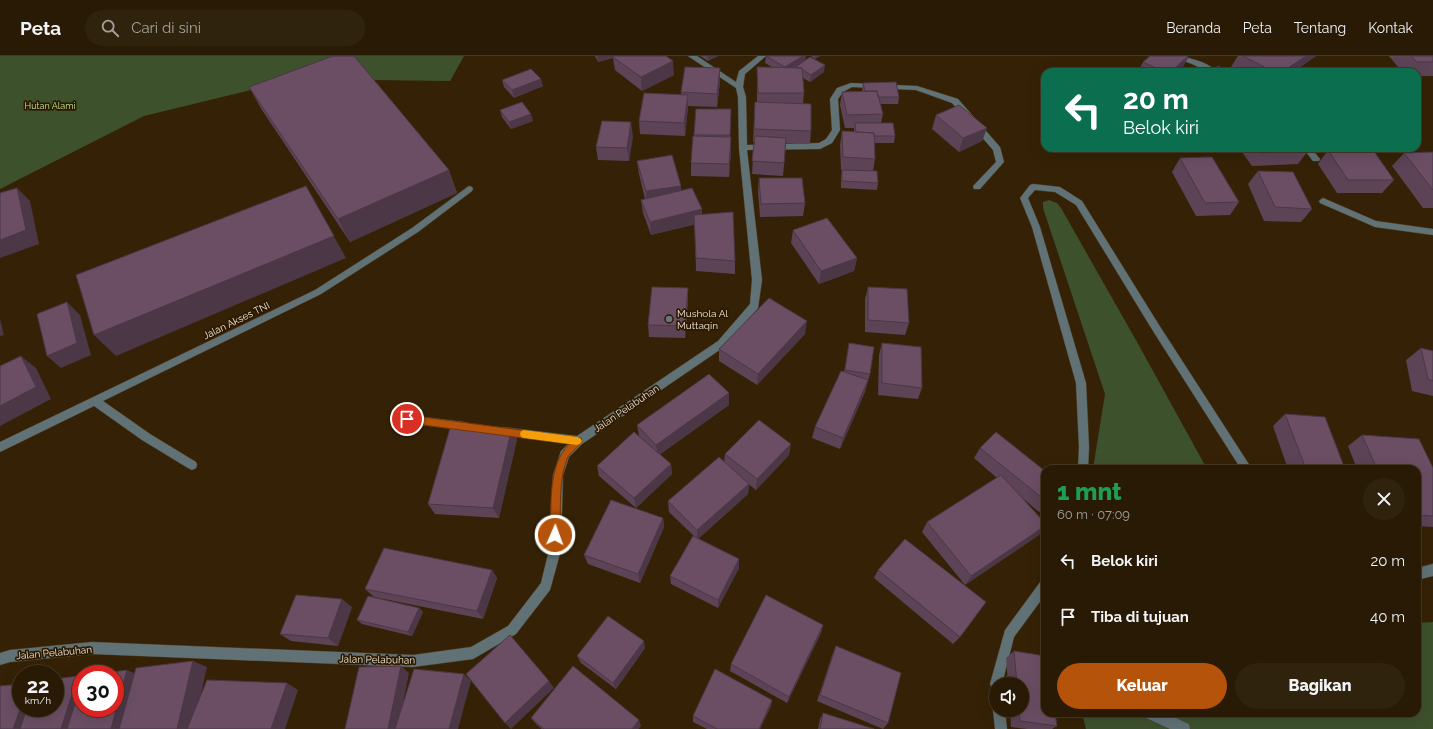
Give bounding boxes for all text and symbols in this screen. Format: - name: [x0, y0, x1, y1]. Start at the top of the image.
- search box: [85, 10, 365, 46]
- text: Peta: [20, 17, 61, 39]
- icon: search: [99, 17, 121, 39]
- text: Cari di sini: [131, 19, 201, 37]
- text: Beranda: [1166, 20, 1221, 36]
- text: Peta: [1243, 20, 1272, 36]
- text: Tentang: [1294, 20, 1346, 36]
- text: Kontak: [1368, 20, 1413, 36]
- text: 20 m: [1123, 83, 1189, 116]
- icon: left: [1057, 84, 1109, 136]
- park label: Hutan Alami: [25, 101, 75, 111]
- text: Belok kiri: [1123, 117, 1199, 138]
- street label: Jalan Akses TNI: [201, 300, 271, 341]
- place label: Mushola Al Muttaqin: [677, 308, 728, 331]
- marker: Mushola Al Muttaqin: [664, 314, 674, 324]
- street label: Jalan Pelabuhan: [592, 382, 661, 434]
- pin: [390, 402, 424, 436]
- icon: arrive: [396, 408, 418, 430]
- text: 1 mnt: [1057, 477, 1122, 506]
- button: close: [1363, 478, 1405, 520]
- text: 60 m · 07:09: [1057, 507, 1130, 522]
- position arrow: [534, 514, 576, 556]
- icon: left: [1057, 550, 1079, 572]
- text: Belok kiri: [1091, 552, 1158, 570]
- text: 20 m: [1370, 552, 1405, 570]
- icon: arrive: [1057, 606, 1079, 628]
- text: Tiba di tujuan: [1091, 608, 1189, 626]
- text: 40 m: [1370, 608, 1405, 626]
- street label: Jalan Pelabuhan: [16, 644, 93, 661]
- street label: Jalan Pelabuhan: [339, 653, 415, 666]
- button: Keluar: [1057, 663, 1227, 709]
- button: Bagikan: [1235, 663, 1405, 709]
- speed limit sign: 30: [72, 665, 124, 717]
- text: 22: [27, 674, 49, 698]
- map controls: [989, 677, 1029, 717]
- button: sound: [989, 677, 1029, 717]
- text: km/h: [25, 695, 51, 706]

